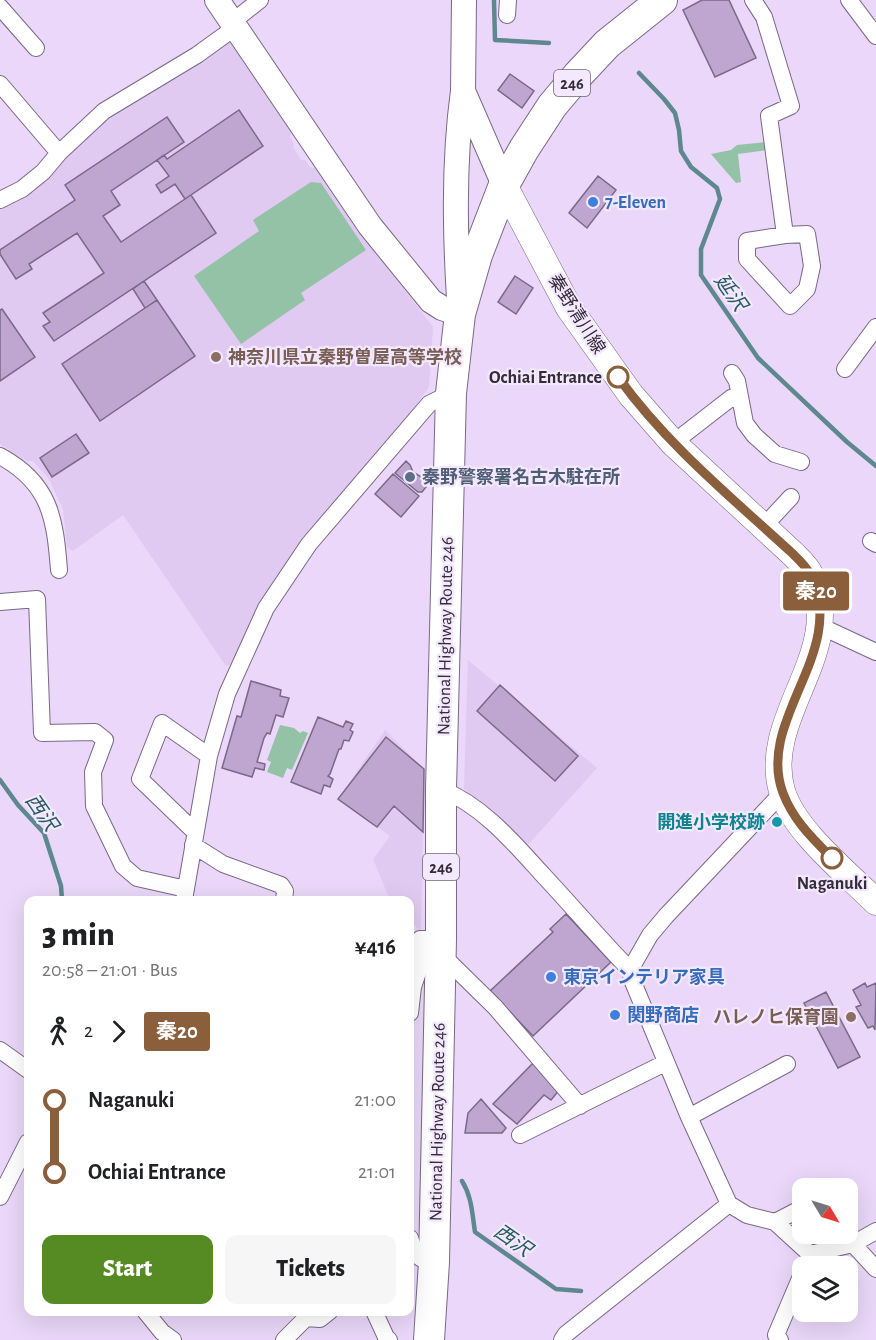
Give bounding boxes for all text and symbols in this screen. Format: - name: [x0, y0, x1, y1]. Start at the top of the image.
- road number: 246: [554, 70, 590, 96]
- place label: 7-Eleven: [605, 194, 666, 212]
- marker: 7-Eleven: [586, 195, 600, 209]
- water label: 延沢: [711, 270, 752, 317]
- street label: 秦野清川線: [545, 271, 609, 357]
- place label: 神奈川県立秦野曽屋高等学校: [228, 347, 462, 367]
- marker: 神奈川県立秦野曽屋高等学校: [209, 350, 223, 364]
- marker: Ochiai Entrance: [607, 366, 629, 388]
- place label: Ochiai Entrance: [489, 369, 602, 387]
- place label: 秦野警察署名古木駐在所: [422, 467, 620, 487]
- marker: 秦野警察署名古木駐在所: [403, 470, 417, 484]
- street label: National Highway Route 246: [435, 537, 457, 735]
- line badge: 秦20: [782, 572, 850, 610]
- text: 秦20: [795, 581, 837, 602]
- water label: 西沢: [22, 790, 63, 837]
- place label: 開進小学校跡: [657, 812, 765, 832]
- marker: 開進小学校跡: [770, 815, 784, 829]
- marker: Naganuki: [821, 847, 843, 869]
- road number: 246: [423, 854, 459, 880]
- place label: Naganuki: [797, 875, 867, 893]
- text: 3 min: [42, 919, 115, 952]
- text: ¥416: [355, 936, 396, 958]
- text: 20:58 – 21:01 · Bus: [42, 960, 178, 980]
- place label: 東京インテリア家具: [563, 968, 725, 987]
- marker: 東京インテリア家具: [544, 970, 558, 984]
- place label: 関野商店: [627, 1005, 699, 1025]
- place label: ハレノヒ保育園: [713, 1007, 839, 1027]
- marker: 関野商店: [608, 1008, 622, 1022]
- marker: ハレノヒ保育園: [844, 1010, 858, 1024]
- icon: walk: [42, 1015, 75, 1048]
- icon: forward: [102, 1015, 135, 1048]
- text: 2: [84, 1021, 93, 1041]
- text: 秦20: [156, 1021, 198, 1042]
- street label: National Highway Route 246: [427, 1023, 449, 1221]
- text: Naganuki: [88, 1089, 174, 1111]
- text: 21:00: [354, 1090, 396, 1110]
- text: Ochiai Entrance: [88, 1161, 226, 1183]
- text: 21:01: [358, 1162, 396, 1182]
- north arrow: [792, 1178, 858, 1244]
- map controls: [792, 1178, 858, 1322]
- water label: 西沢: [490, 1220, 538, 1262]
- button: Start: [42, 1235, 213, 1304]
- button: Tickets: [225, 1235, 396, 1304]
- button: layers: [792, 1256, 858, 1322]

